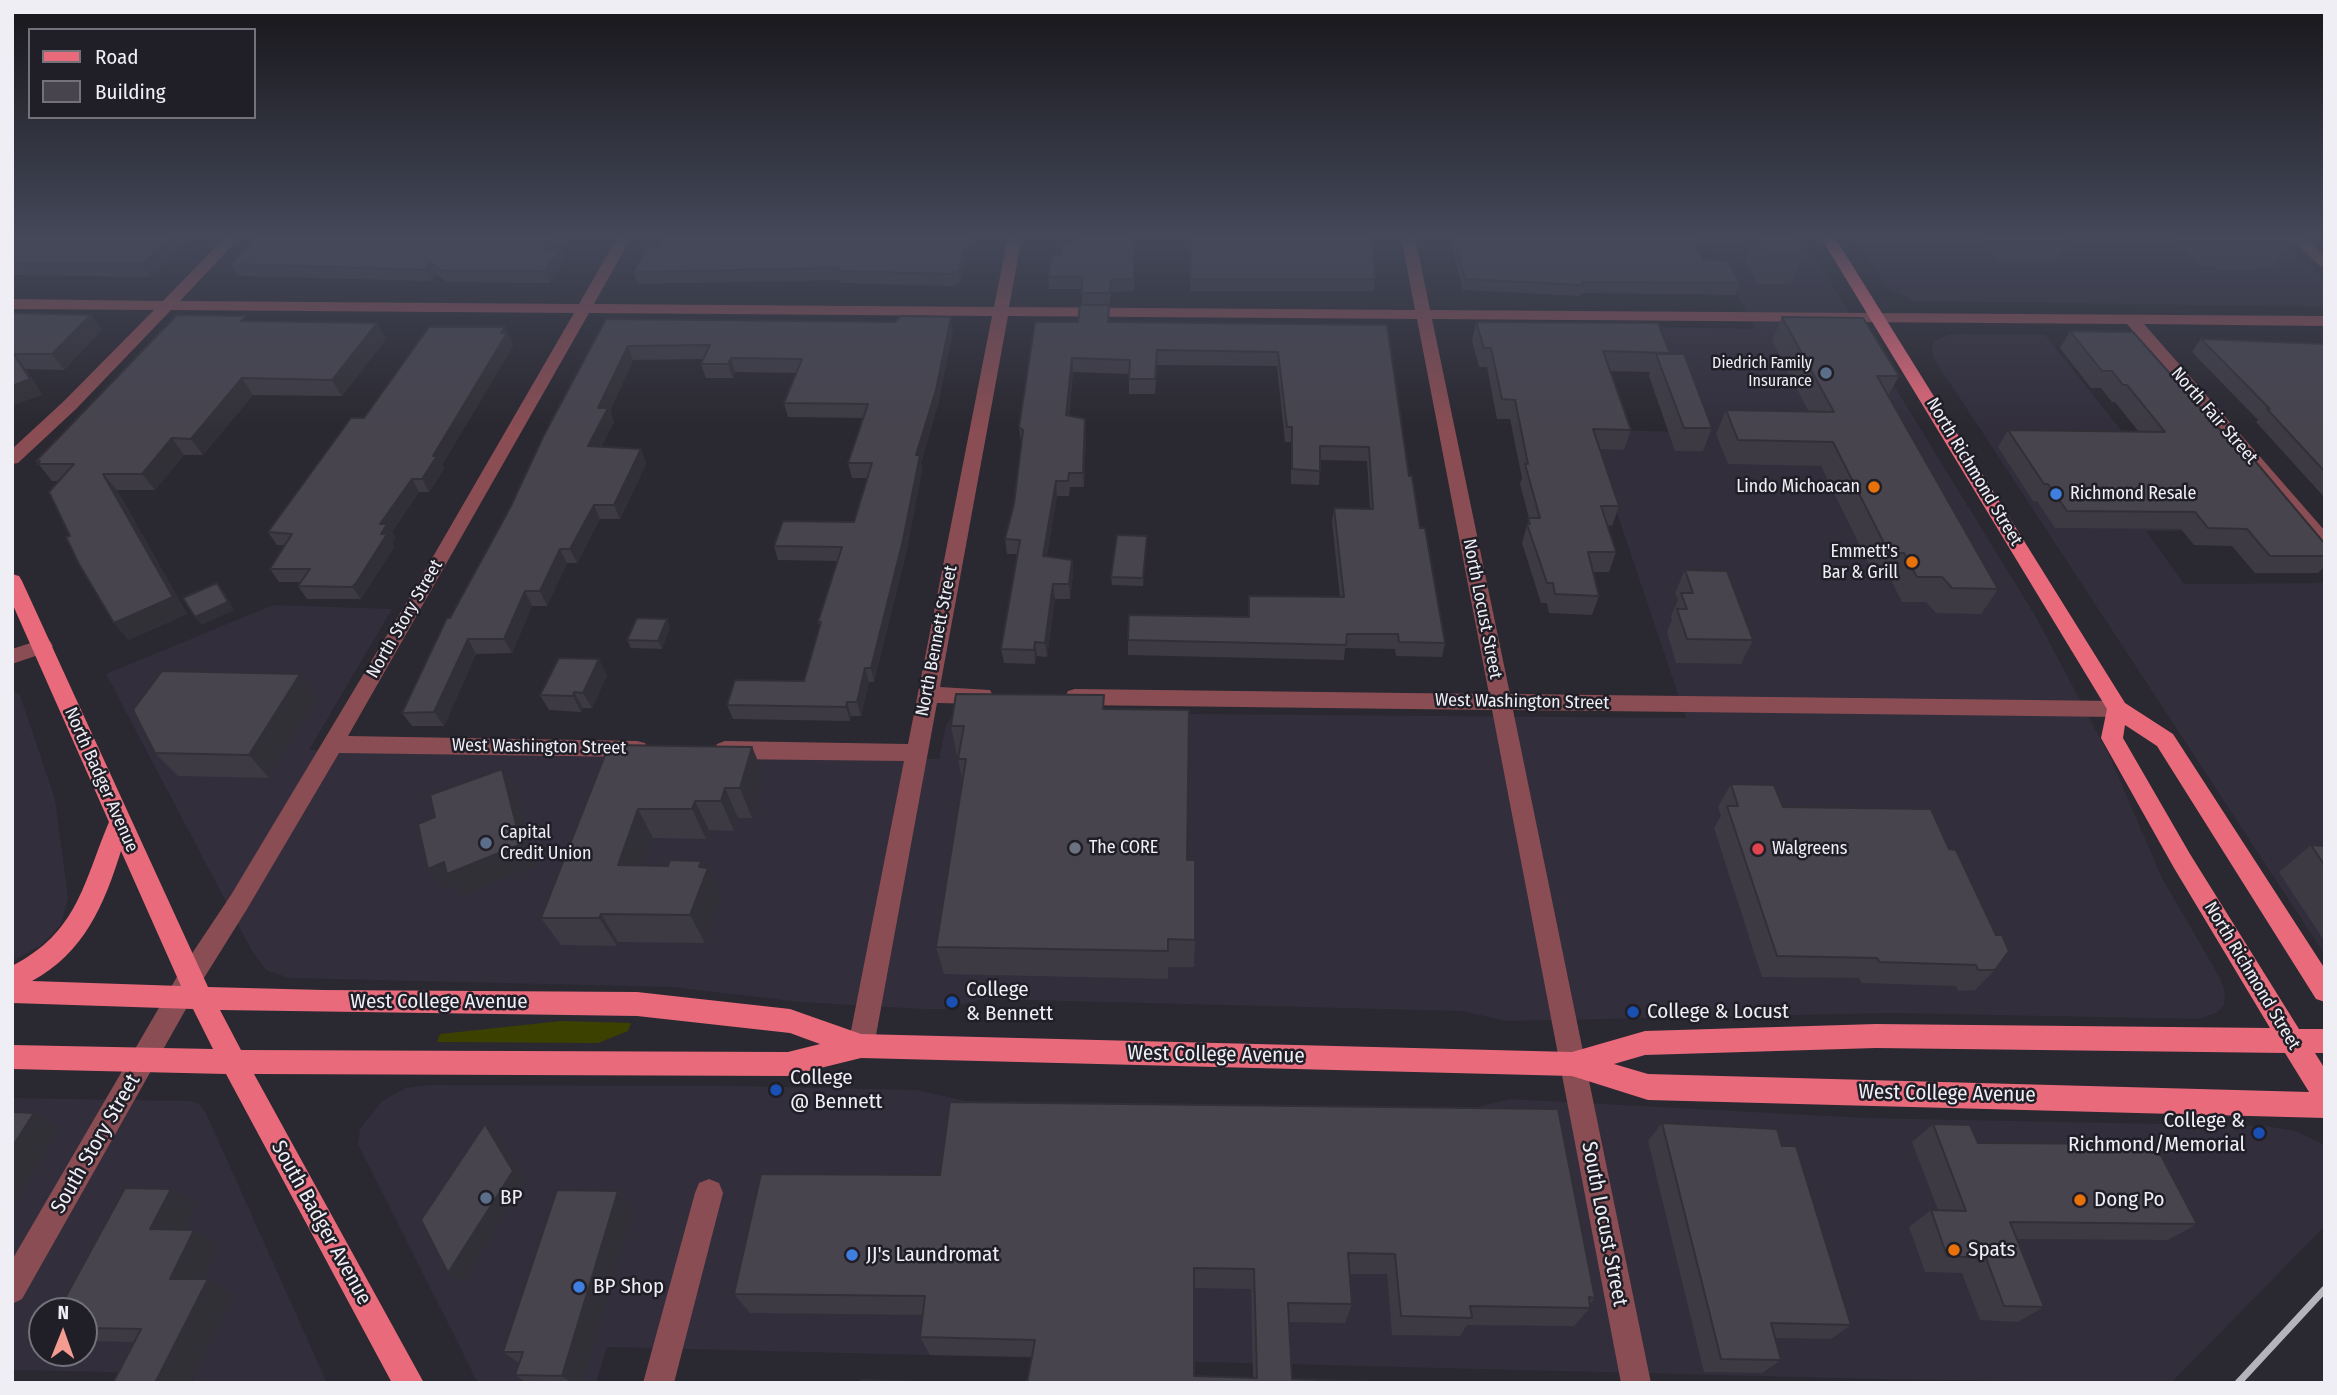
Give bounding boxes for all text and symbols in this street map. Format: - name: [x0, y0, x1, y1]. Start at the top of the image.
- legend: [28, 28, 256, 119]
- text: Road: [95, 44, 139, 70]
- text: Building: [95, 79, 166, 105]
- place label: Diedrich Family Insurance: [1712, 354, 1812, 392]
- street label: North Fair Street: [2166, 363, 2262, 469]
- marker: Diedrich Family Insurance: [1818, 365, 1834, 381]
- street label: North Richmond Street: [1921, 394, 2027, 550]
- place label: Lindo Michoacan: [1736, 476, 1860, 498]
- marker: Lindo Michoacan: [1866, 479, 1882, 495]
- place label: Richmond Resale: [2070, 483, 2196, 505]
- marker: Richmond Resale: [2048, 486, 2064, 502]
- street label: North Locust Street: [1458, 537, 1506, 681]
- place label: Emmett's Bar & Grill: [1822, 541, 1898, 584]
- marker: Emmett's Bar & Grill: [1904, 554, 1920, 570]
- street label: North Story Street: [362, 556, 448, 682]
- street label: North Bennett Street: [912, 564, 962, 718]
- street label: West Washington Street: [1435, 690, 1609, 714]
- street label: North Badger Avenue: [59, 704, 143, 856]
- street label: West Washington Street: [452, 735, 626, 759]
- place label: Capital Credit Union: [500, 822, 591, 864]
- marker: Capital Credit Union: [478, 835, 494, 851]
- place label: The CORE: [1089, 837, 1158, 859]
- place label: Walgreens: [1772, 838, 1848, 860]
- marker: The CORE: [1067, 840, 1083, 856]
- marker: Walgreens: [1750, 841, 1766, 857]
- street label: North Richmond Street: [2199, 898, 2305, 1054]
- place label: College & Bennett: [966, 977, 1053, 1027]
- street label: West College Avenue: [350, 989, 528, 1015]
- marker: College & Bennett: [944, 994, 960, 1010]
- place label: College & Locust: [1647, 999, 1789, 1025]
- marker: College & Locust: [1625, 1004, 1641, 1020]
- street label: West College Avenue: [1127, 1041, 1305, 1069]
- place label: College @ Bennett: [790, 1065, 882, 1115]
- street label: South Story Street: [46, 1070, 146, 1218]
- street label: West College Avenue: [1858, 1080, 2036, 1108]
- marker: College @ Bennett: [768, 1082, 784, 1098]
- place label: College & Richmond/Memorial: [2068, 1108, 2245, 1158]
- marker: College & Richmond/Memorial: [2251, 1125, 2267, 1141]
- street label: South Badger Avenue: [265, 1137, 377, 1309]
- street label: South Locust Street: [1576, 1139, 1632, 1309]
- place label: BP: [500, 1185, 522, 1211]
- place label: Dong Po: [2094, 1187, 2165, 1213]
- marker: BP: [478, 1190, 494, 1206]
- marker: Dong Po: [2072, 1192, 2088, 1208]
- place label: Spats: [1968, 1237, 2016, 1263]
- place label: JJ's Laundromat: [866, 1242, 999, 1268]
- marker: Spats: [1946, 1242, 1962, 1258]
- marker: JJ's Laundromat: [844, 1247, 860, 1263]
- place label: BP Shop: [593, 1274, 664, 1300]
- marker: BP Shop: [571, 1279, 587, 1295]
- north arrow: [28, 1297, 98, 1367]
- text: N: [57, 1301, 69, 1324]

